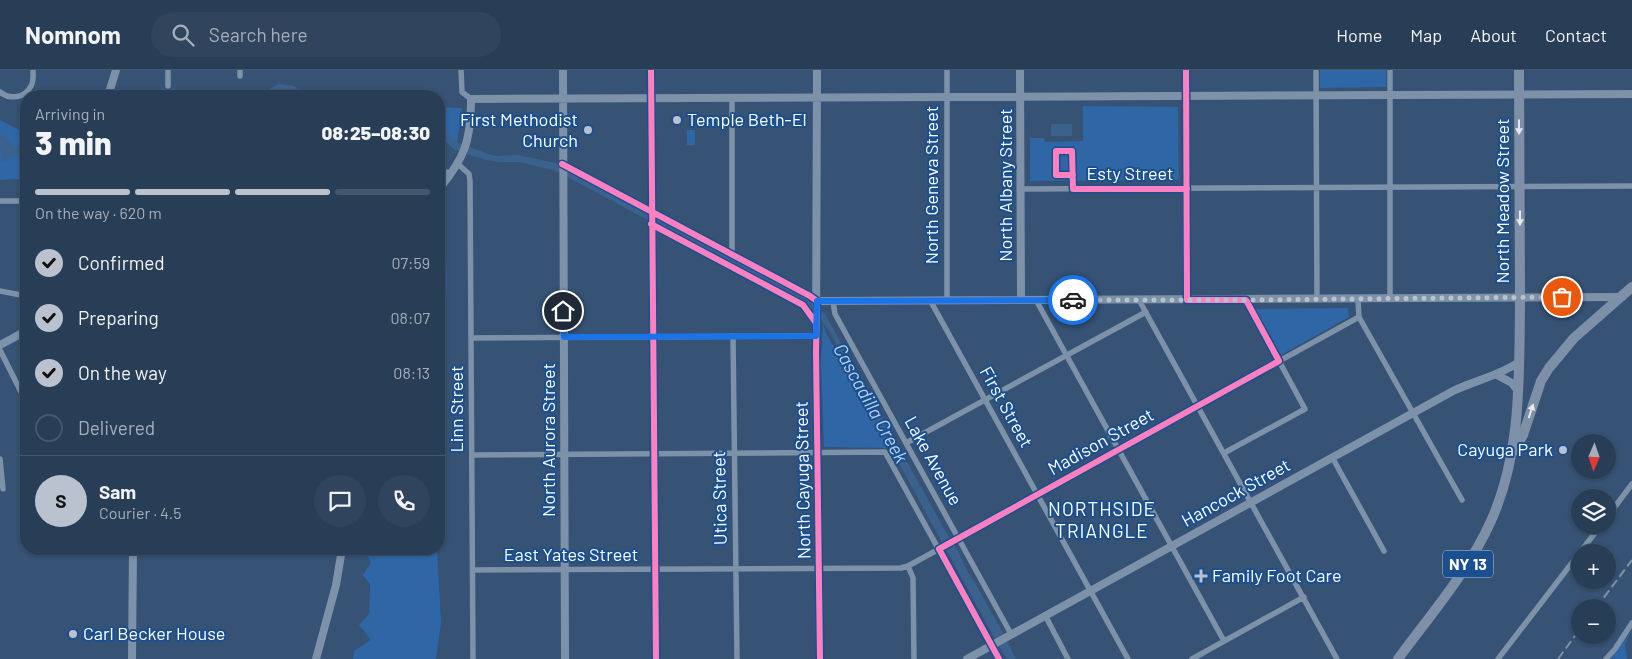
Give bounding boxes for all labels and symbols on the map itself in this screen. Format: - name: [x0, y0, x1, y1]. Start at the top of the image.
- street label: North Geneva Street: [920, 106, 942, 264]
- place label: First Methodist Church: [460, 108, 578, 151]
- place label: Temple Beth-El: [687, 108, 807, 130]
- street label: North Albany Street: [994, 108, 1016, 262]
- marker: Temple Beth-El: [671, 114, 683, 126]
- street label: North Meadow Street: [1491, 118, 1513, 284]
- one-way arrow: [1516, 119, 1524, 135]
- marker: First Methodist Church: [582, 124, 594, 136]
- street label: Esty Street: [1086, 162, 1174, 184]
- one-way arrow: [1516, 210, 1524, 226]
- courier: [1048, 275, 1098, 325]
- pin: [1541, 276, 1583, 318]
- pin: [542, 290, 584, 332]
- water label: Cascadilla Creek: [829, 339, 914, 467]
- street label: First Street: [976, 362, 1038, 451]
- street label: North Aurora Street: [537, 363, 559, 517]
- street label: Linn Street: [445, 366, 467, 452]
- street label: North Cayuga Street: [790, 401, 814, 559]
- street label: Madison Street: [1044, 403, 1157, 479]
- one-way arrow: [1527, 403, 1535, 418]
- street label: Lake Avenue: [900, 412, 967, 509]
- north arrow: [1571, 434, 1616, 479]
- place label: Cayuga Park: [1457, 438, 1553, 460]
- marker: Cayuga Park: [1557, 444, 1569, 456]
- street label: Utica Street: [707, 451, 731, 545]
- street label: Hancock Street: [1177, 453, 1294, 531]
- district label: NORTHSIDE TRIANGLE: [1048, 497, 1156, 542]
- street label: East Yates Street: [504, 543, 638, 565]
- road number: NY 13: [1443, 550, 1493, 578]
- place label: Family Foot Care: [1212, 564, 1342, 586]
- marker: Family Foot Care: [1194, 569, 1208, 583]
- place label: Carl Becker House: [83, 622, 225, 644]
- marker: Carl Becker House: [67, 628, 79, 640]

